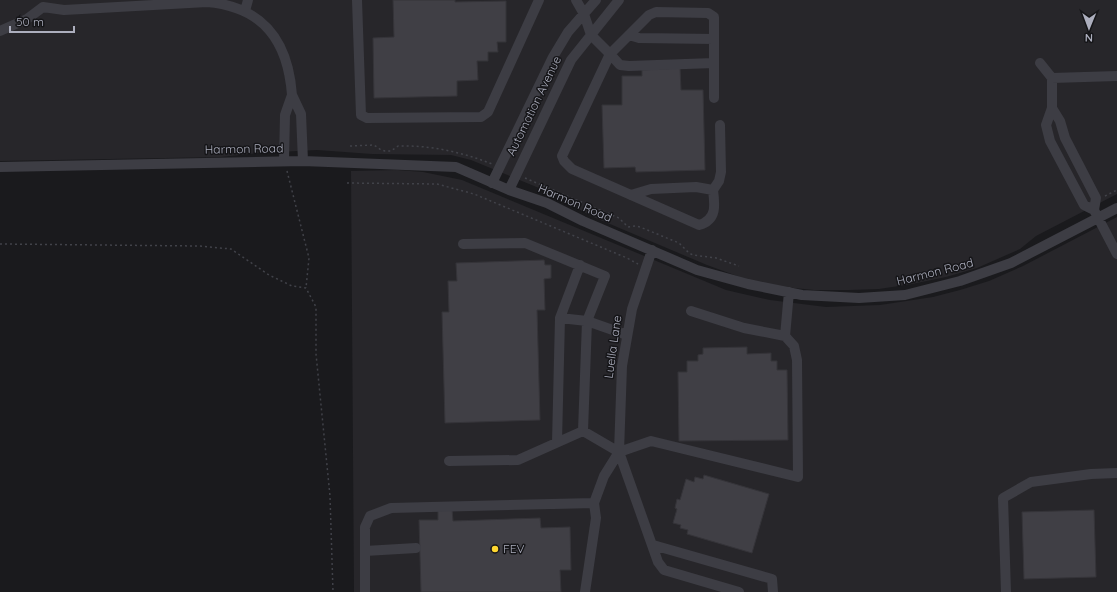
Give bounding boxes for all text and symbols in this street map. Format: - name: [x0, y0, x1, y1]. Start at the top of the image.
- scale bar: [10, 8, 74, 34]
- north arrow: [1069, 8, 1109, 48]
- text: 50 m: [16, 14, 44, 29]
- text: N: [1085, 31, 1093, 45]
- street label: Automation Avenue: [503, 53, 564, 158]
- street label: Harmon Road: [205, 140, 283, 157]
- street label: Harmon Road: [536, 180, 614, 225]
- street label: Harmon Road: [895, 255, 975, 288]
- street label: Luella Lane: [601, 314, 624, 379]
- place label: FEV: [503, 541, 525, 556]
- marker: FEV: [490, 544, 500, 554]

